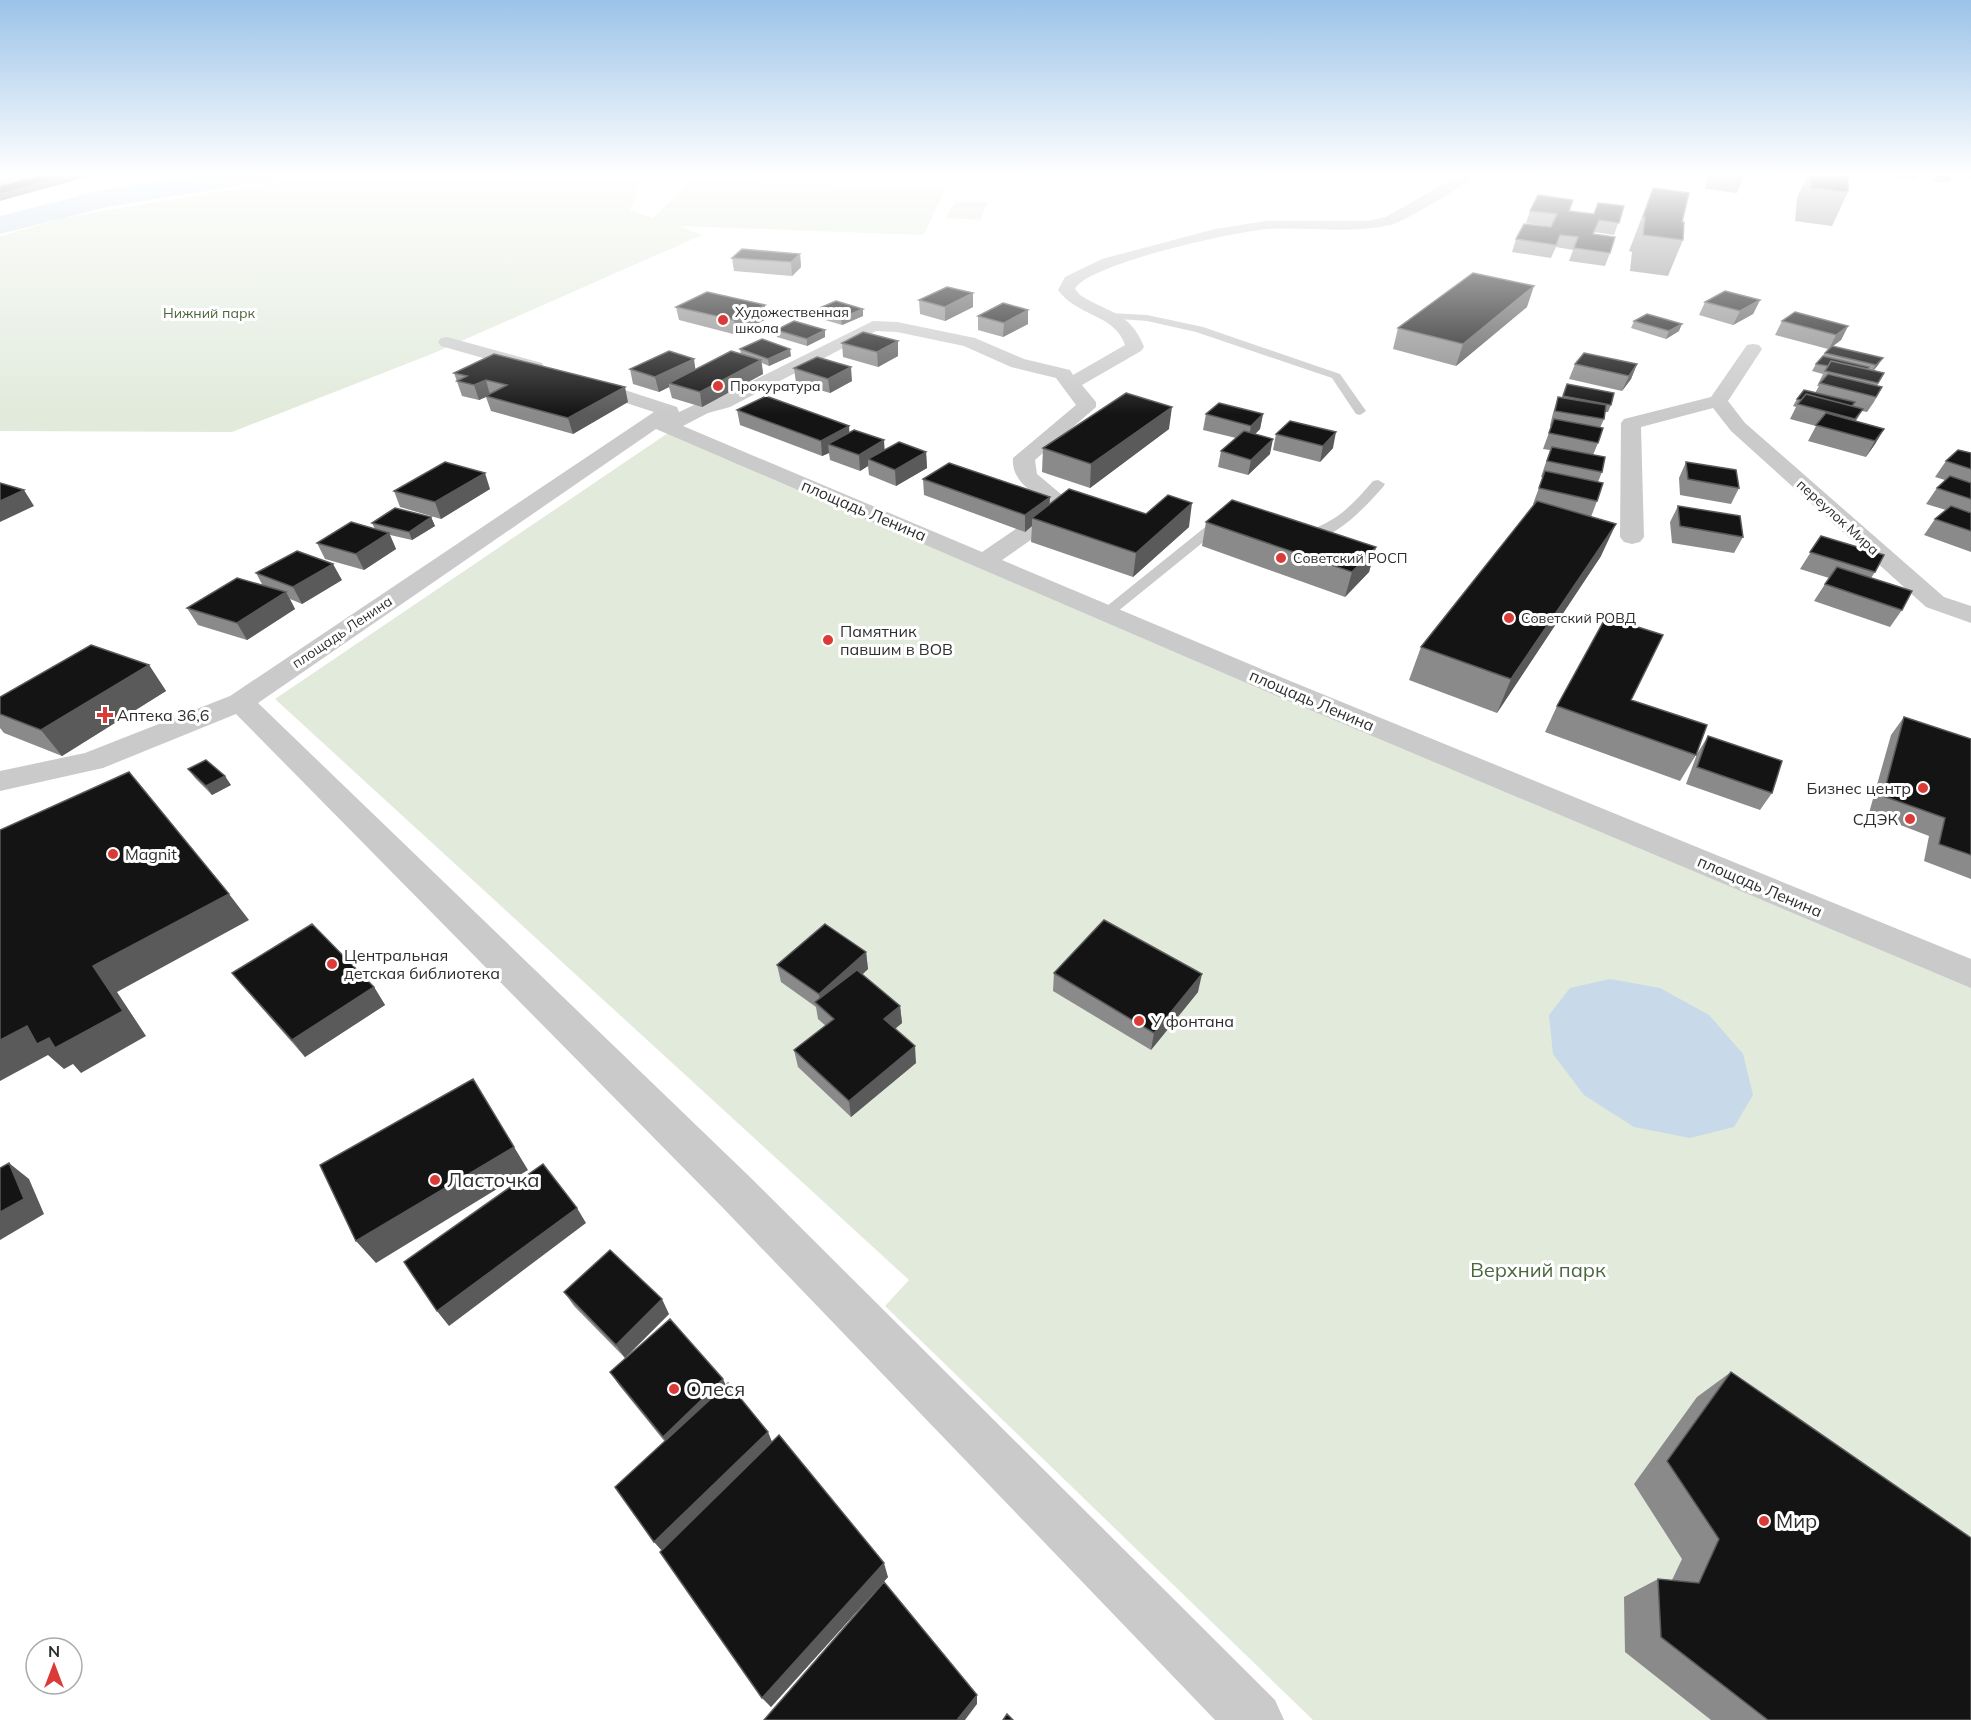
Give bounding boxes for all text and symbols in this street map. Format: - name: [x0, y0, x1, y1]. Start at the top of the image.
- place label: Художественная школа: [735, 303, 849, 337]
- park label: Нижний парк: [163, 304, 255, 322]
- marker: Художественная школа: [716, 313, 730, 327]
- place label: Прокуратура: [730, 377, 821, 395]
- marker: Прокуратура: [711, 379, 725, 393]
- street label: площадь Ленина: [799, 475, 929, 545]
- street label: переулок Мира: [1793, 475, 1883, 559]
- place label: Советский РОСП: [1293, 549, 1407, 567]
- marker: Советский РОСП: [1274, 551, 1288, 565]
- street label: площадь Ленина: [289, 592, 395, 672]
- place label: Советский РОВД: [1521, 609, 1636, 627]
- marker: Советский РОВД: [1502, 611, 1516, 625]
- place label: Памятник павшим в ВОВ: [840, 621, 953, 659]
- marker: Памятник павшим в ВОВ: [821, 633, 835, 647]
- street label: площадь Ленина: [1247, 665, 1377, 735]
- place label: Аптека 36,6: [117, 705, 209, 725]
- marker: Аптека 36,6: [98, 708, 112, 722]
- place label: Бизнес центр: [1807, 778, 1911, 798]
- marker: Бизнес центр: [1916, 781, 1930, 795]
- place label: СДЭК: [1853, 809, 1898, 829]
- marker: СДЭК: [1903, 812, 1917, 826]
- place label: Magnit: [125, 844, 177, 864]
- marker: Magnit: [106, 847, 120, 861]
- street label: площадь Ленина: [1695, 851, 1825, 921]
- place label: Центральная детская библиотека: [344, 945, 500, 983]
- marker: Центральная детская библиотека: [325, 957, 339, 971]
- place label: У фонтана: [1150, 1011, 1234, 1031]
- marker: У фонтана: [1132, 1014, 1146, 1028]
- place label: Ласточка: [447, 1167, 539, 1192]
- marker: Ласточка: [428, 1173, 442, 1187]
- park label: Верхний парк: [1470, 1257, 1606, 1282]
- place label: Олеся: [686, 1376, 745, 1401]
- marker: Олеся: [667, 1382, 681, 1396]
- place label: Мир: [1776, 1508, 1817, 1533]
- marker: Мир: [1757, 1514, 1771, 1528]
- north arrow: [24, 1636, 84, 1696]
- text: N: [48, 1641, 60, 1661]

